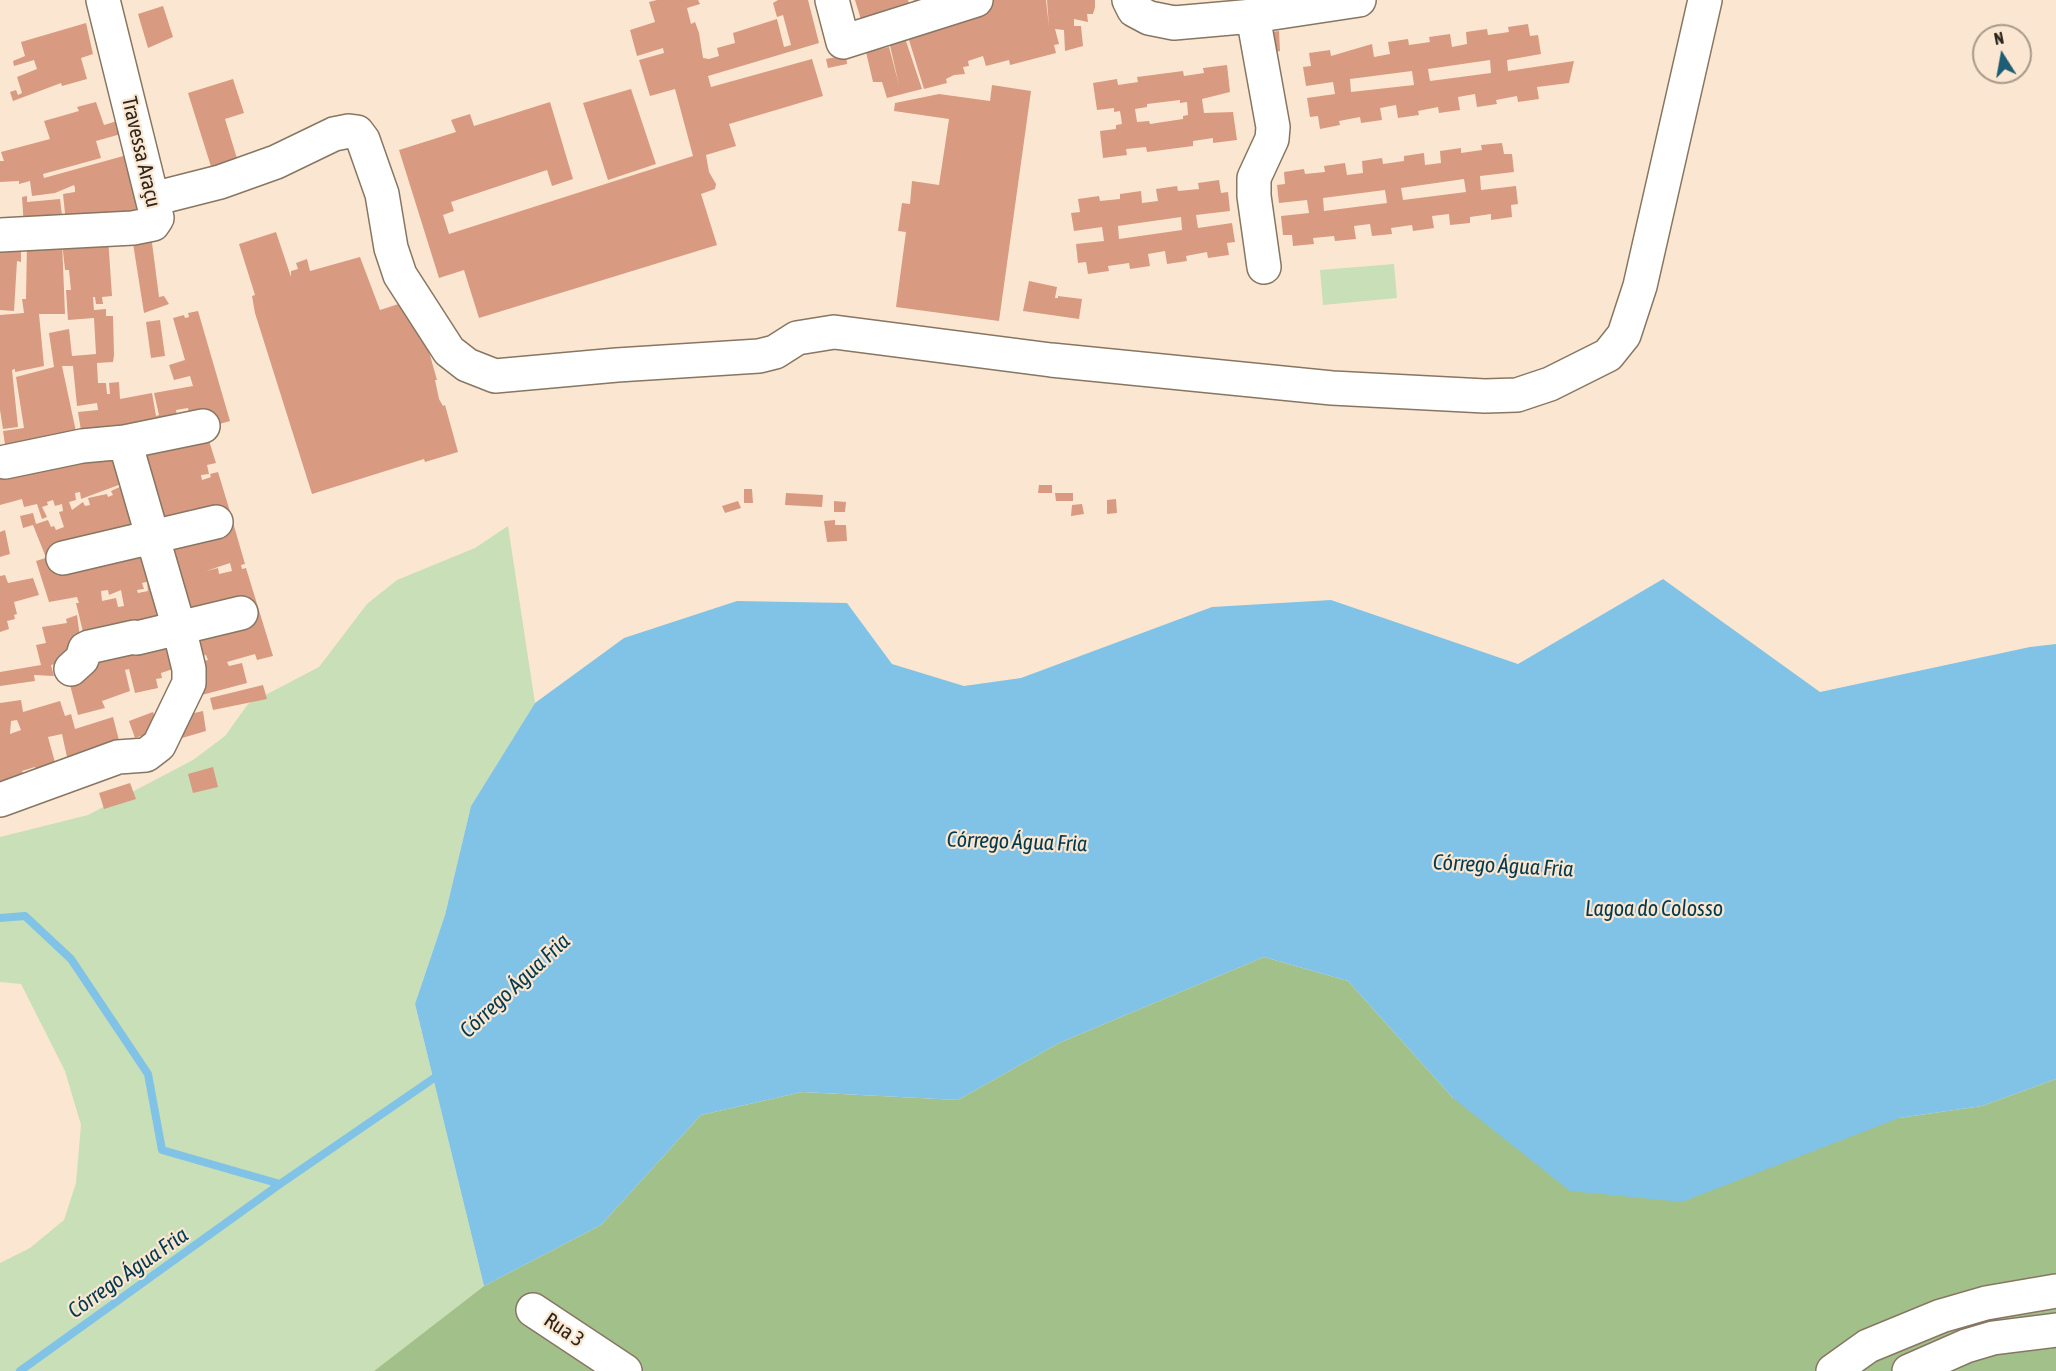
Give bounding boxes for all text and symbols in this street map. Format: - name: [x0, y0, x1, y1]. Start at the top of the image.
- north arrow: [1972, 24, 2032, 84]
- text: N: [1993, 29, 2005, 48]
- street label: Travessa Araçu: [116, 94, 166, 210]
- water label: Córrego Água Fria: [946, 826, 1088, 858]
- water label: Córrego Água Fria: [1432, 849, 1574, 883]
- water label: Lagoa do Colosso: [1585, 896, 1723, 922]
- water label: Córrego Água Fria: [455, 928, 575, 1044]
- water label: Córrego Água Fria: [63, 1222, 193, 1324]
- street label: Rua 3: [539, 1307, 589, 1353]

